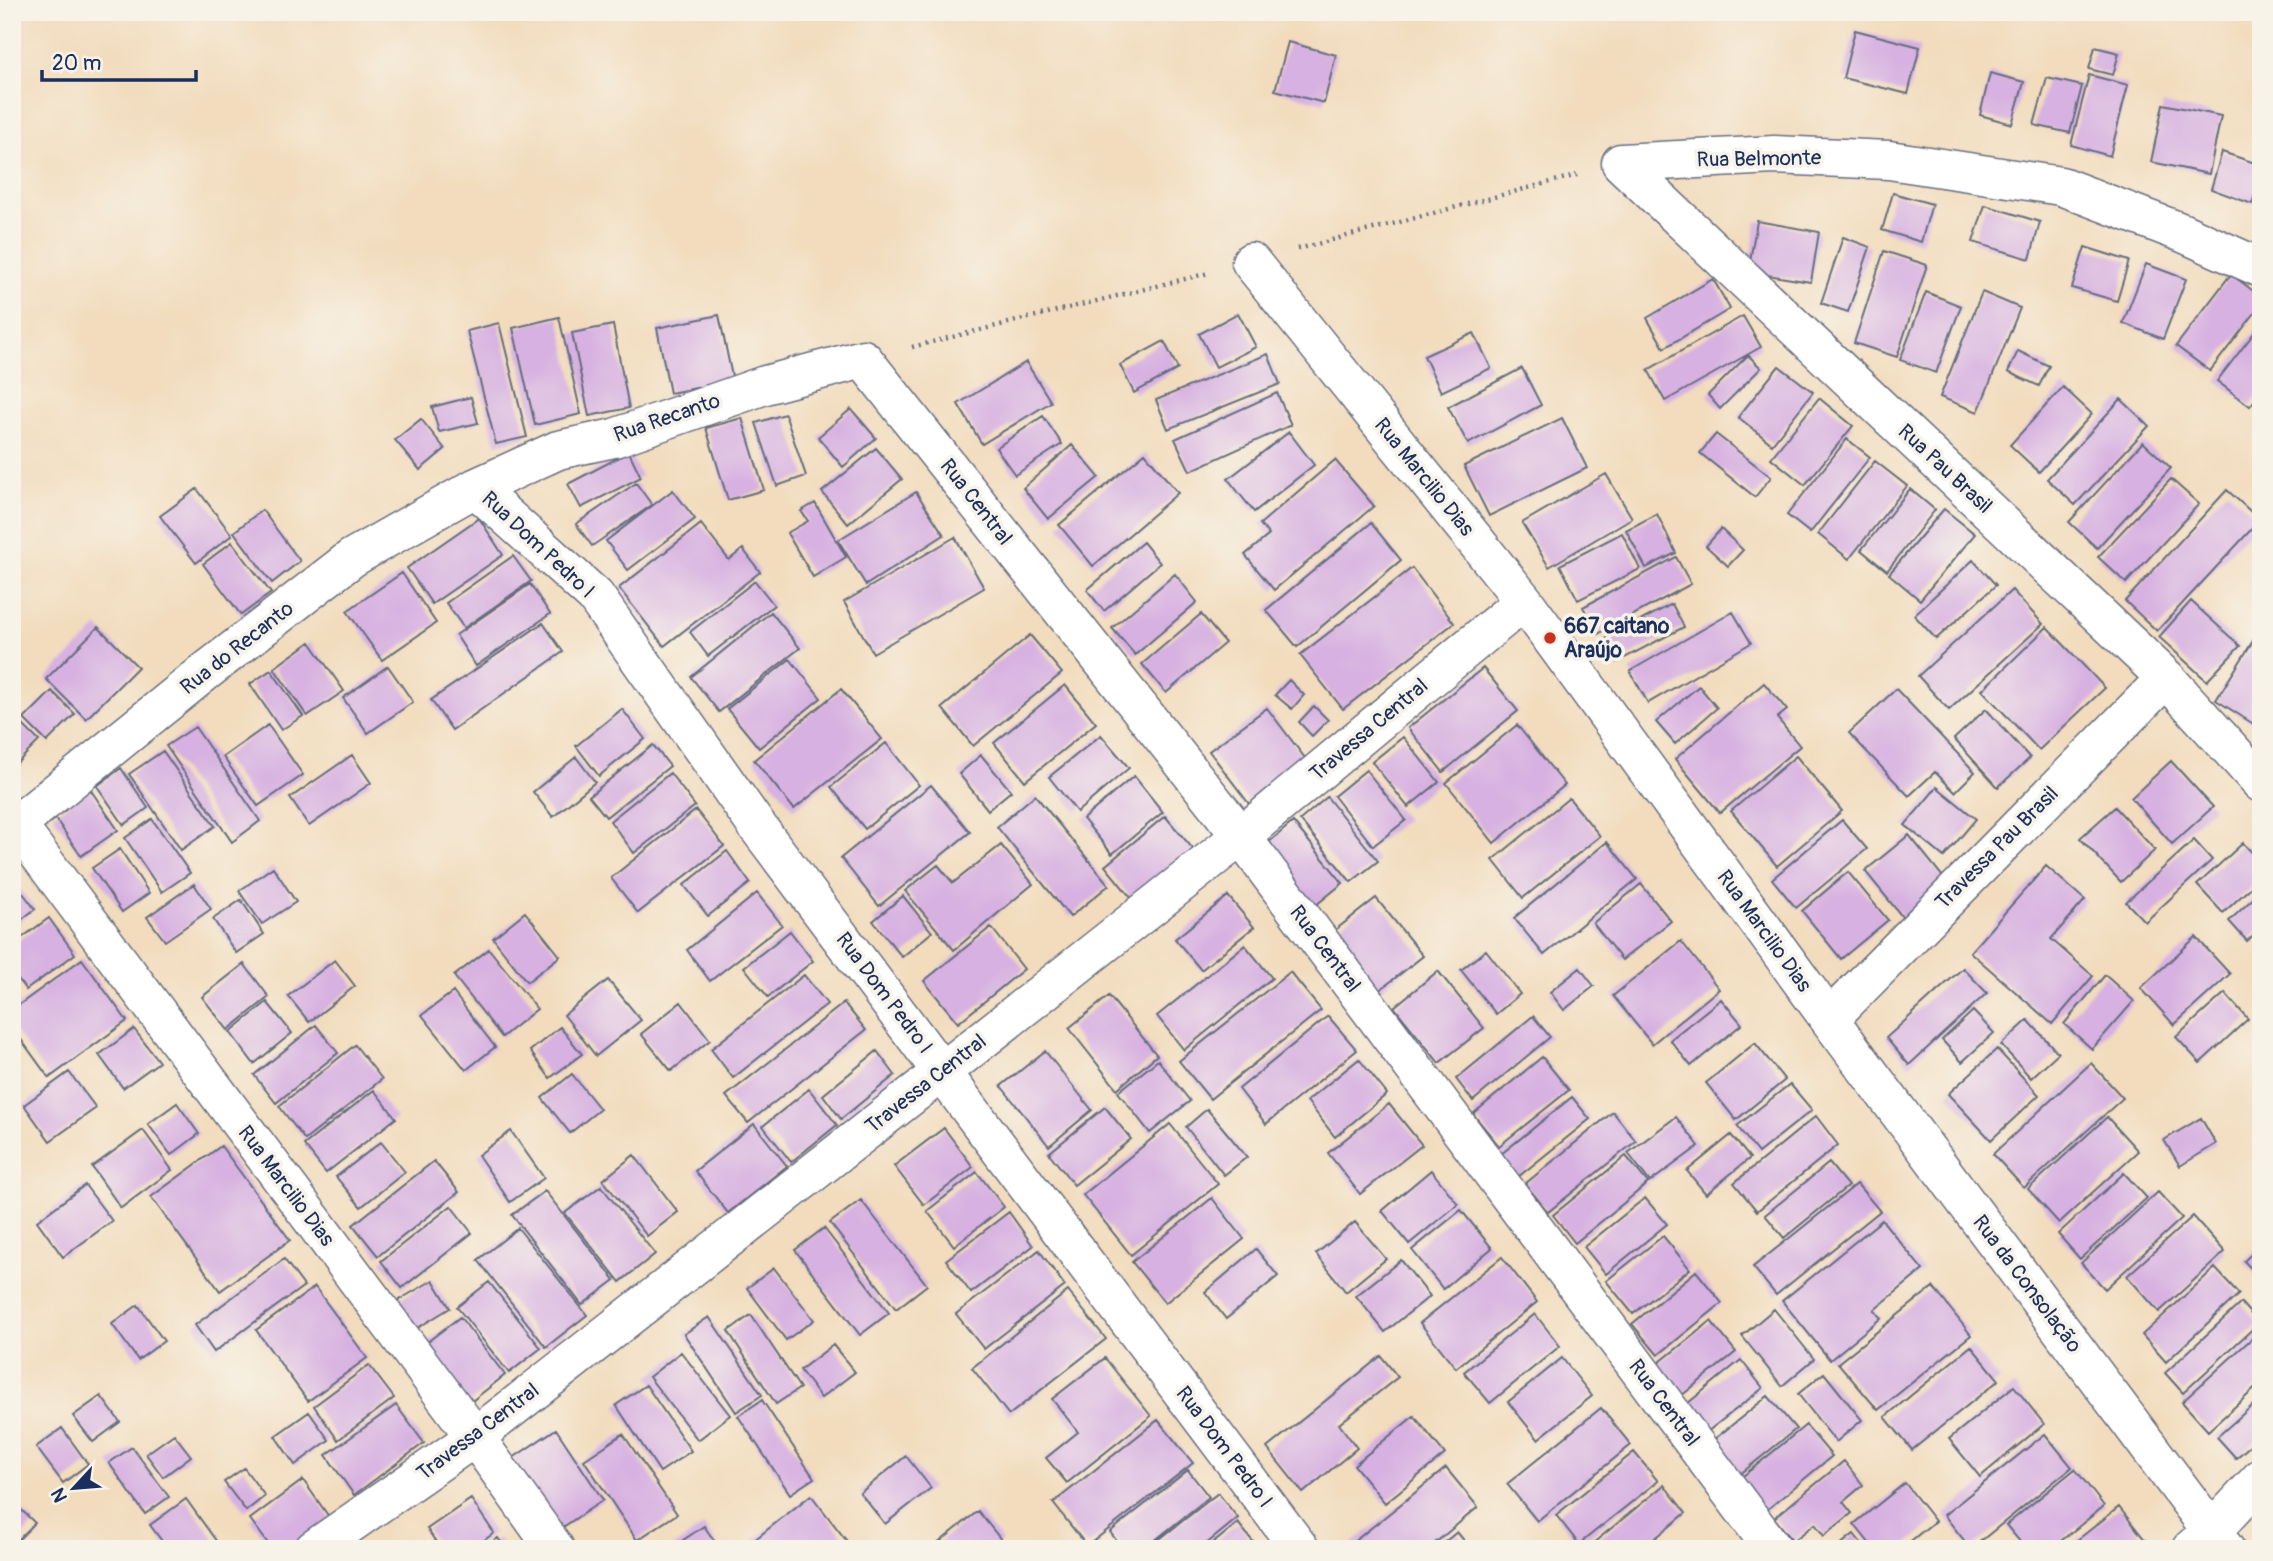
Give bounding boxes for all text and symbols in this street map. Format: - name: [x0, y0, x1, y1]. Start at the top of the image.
- scale bar: [42, 38, 196, 82]
- text: 20 m: [52, 50, 101, 77]
- street label: Rua Belmonte: [1697, 144, 1822, 174]
- street label: Rua Recanto: [610, 387, 724, 449]
- street label: Rua Marcilio Dias: [1368, 412, 1480, 542]
- street label: Rua Pau Brasil: [1892, 418, 1998, 520]
- street label: Rua Central: [934, 453, 1018, 551]
- street label: Rua Dom Pedro I: [476, 486, 600, 604]
- street label: Rua do Recanto: [175, 595, 299, 701]
- place label: 667 caitano Araújo: [1564, 613, 1670, 664]
- marker: 667 caitano Araújo: [1542, 630, 1558, 646]
- street label: Travessa Central: [1304, 673, 1434, 787]
- street label: Travessa Pau Brasil: [1930, 781, 2064, 915]
- street label: Rua Marcilio Dias: [1711, 865, 1818, 998]
- street label: Rua Central: [1283, 900, 1367, 998]
- street label: Rua Dom Pedro I: [830, 927, 938, 1059]
- street label: Travessa Central: [860, 1028, 992, 1140]
- street label: Rua Marcilio Dias: [232, 1120, 341, 1252]
- street label: Rua da Consolação: [1966, 1210, 2088, 1358]
- street label: Rua Central: [1622, 1354, 1706, 1452]
- street label: Travessa Central: [411, 1377, 545, 1487]
- street label: Rua Dom Pedro I: [1170, 1381, 1278, 1513]
- north arrow: [38, 1452, 108, 1522]
- text: N: [46, 1484, 73, 1506]

